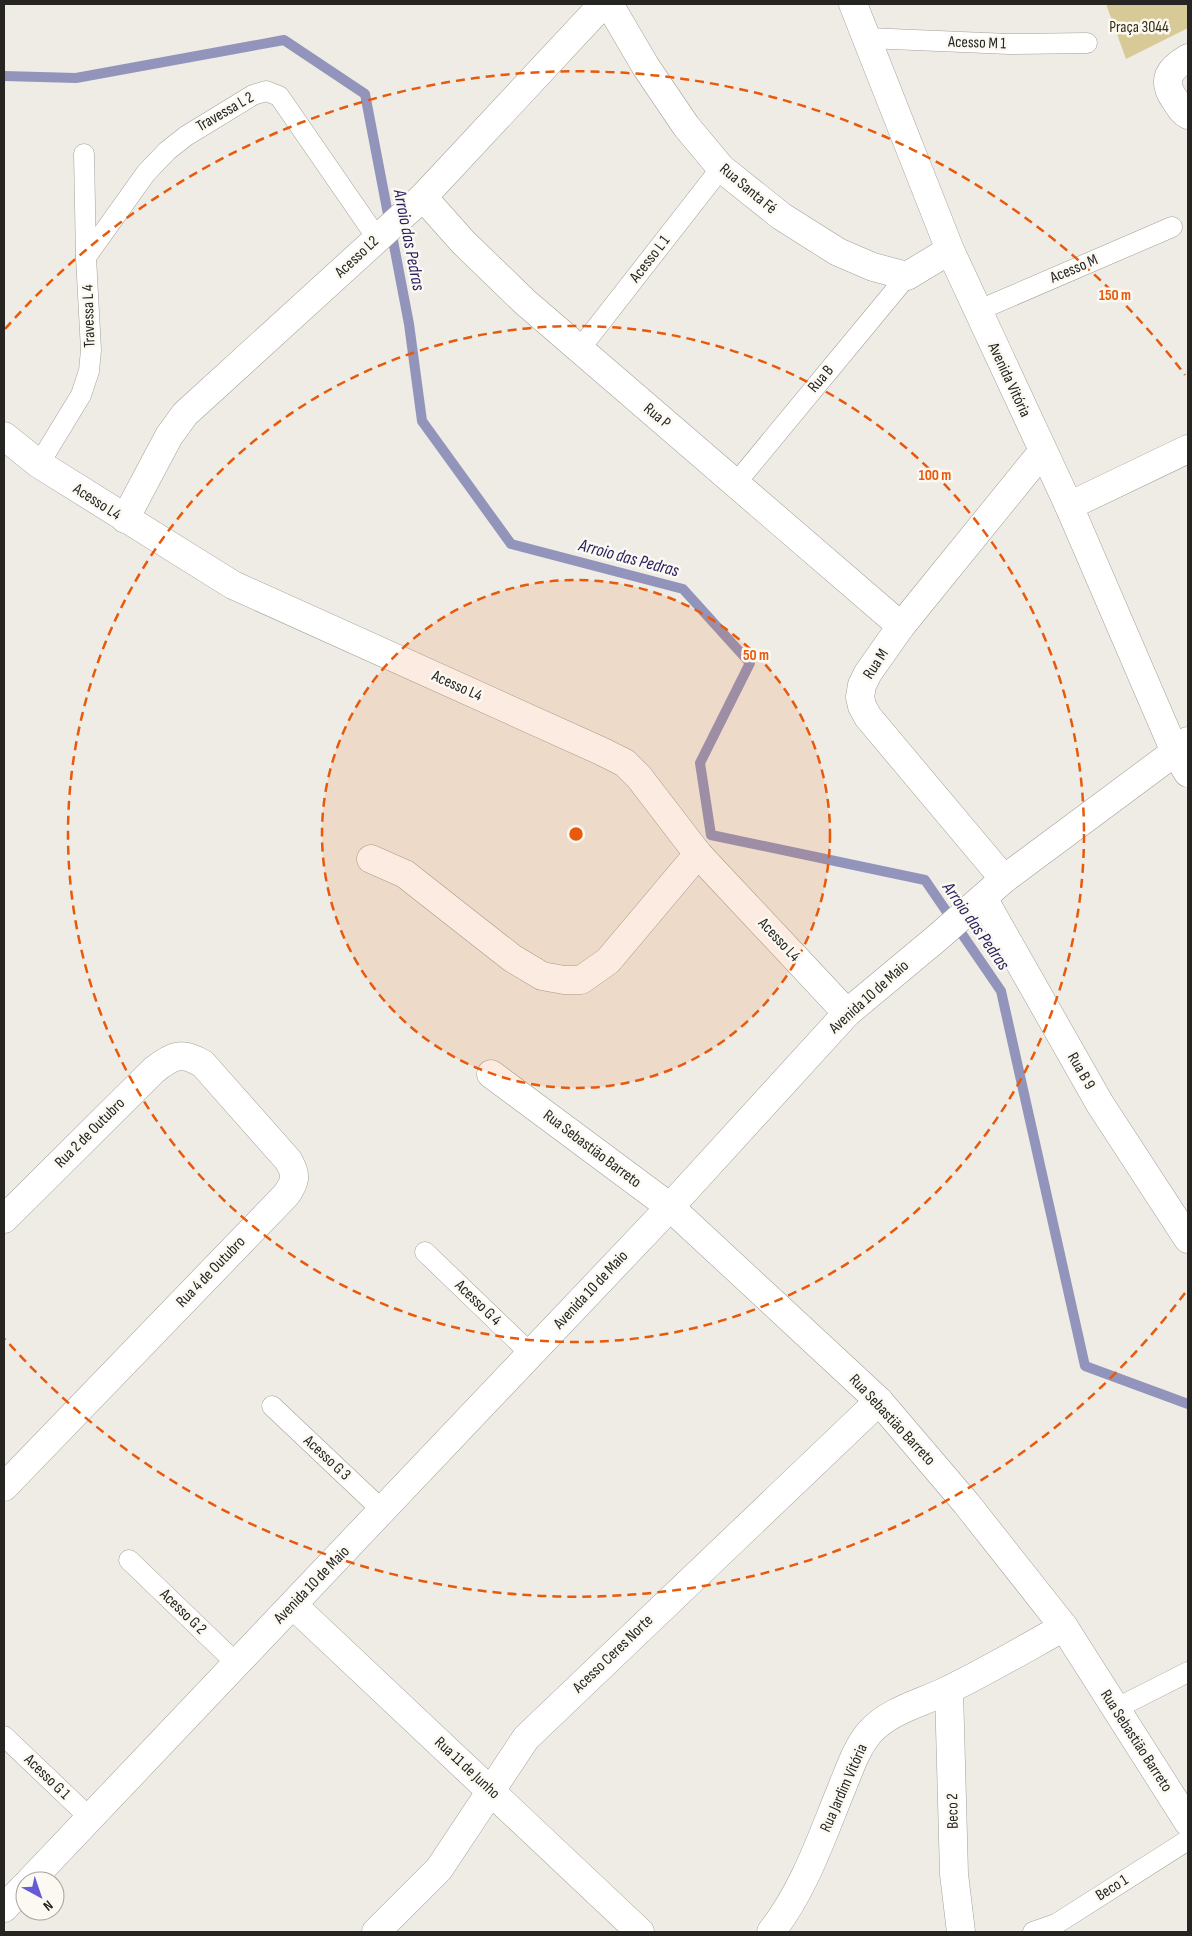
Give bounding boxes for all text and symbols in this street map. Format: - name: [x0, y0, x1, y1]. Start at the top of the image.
- park label: Praça 3044: [1109, 18, 1169, 37]
- street label: Acesso M 1: [947, 32, 1007, 54]
- street label: Travessa L 2: [193, 88, 257, 136]
- street label: Rua Santa Fé: [716, 160, 780, 218]
- water label: Arroio das Pedras: [389, 187, 429, 293]
- street label: Acesso L 1: [625, 231, 674, 287]
- street label: Acesso L2: [330, 232, 383, 283]
- street label: Acesso M: [1046, 251, 1101, 288]
- street label: Travessa L 4: [78, 284, 100, 348]
- text: 150 m: [1099, 286, 1131, 305]
- street label: Avenida Vitória: [983, 339, 1034, 420]
- street label: Rua B: [804, 361, 838, 397]
- street label: Rua P: [640, 399, 675, 433]
- text: 100 m: [919, 466, 951, 485]
- street label: Acesso L4: [69, 479, 125, 525]
- water label: Arroio das Pedras: [576, 534, 682, 582]
- street label: Rua M: [859, 645, 893, 683]
- text: 50 m: [743, 646, 769, 665]
- street label: Acesso L4: [428, 666, 485, 706]
- centre of rings: [567, 825, 585, 843]
- water label: Arroio das Pedras: [937, 877, 1014, 975]
- street label: Acesso L4: [753, 913, 804, 966]
- street label: Avenida 10 de Maio: [825, 956, 913, 1038]
- street label: Rua B 9: [1063, 1049, 1099, 1093]
- street label: Rua 2 de Outubro: [51, 1094, 129, 1172]
- street label: Rua Sebastião Barreto: [539, 1106, 645, 1192]
- street label: Rua 4 de Outubro: [172, 1233, 250, 1311]
- street label: Avenida 10 de Maio: [549, 1247, 632, 1334]
- street label: Acesso G 4: [450, 1275, 506, 1330]
- street label: Rua Sebastião Barreto: [845, 1370, 939, 1470]
- street label: Acesso G 3: [299, 1431, 355, 1485]
- street label: Avenida 10 de Maio: [270, 1542, 354, 1628]
- street label: Acesso G 2: [155, 1585, 210, 1639]
- street label: Acesso Ceres Norte: [568, 1611, 657, 1698]
- street label: Rua Sebastião Barreto: [1096, 1686, 1176, 1796]
- street label: Rua 11 de Junho: [430, 1733, 504, 1803]
- street label: Rua Jardim Vitória: [816, 1741, 872, 1835]
- street label: Acesso G 1: [19, 1750, 74, 1804]
- street label: Beco 2: [943, 1793, 963, 1829]
- north arrow: [15, 1871, 65, 1921]
- street label: Beco 1: [1092, 1871, 1132, 1905]
- text: N: [40, 1897, 56, 1914]

